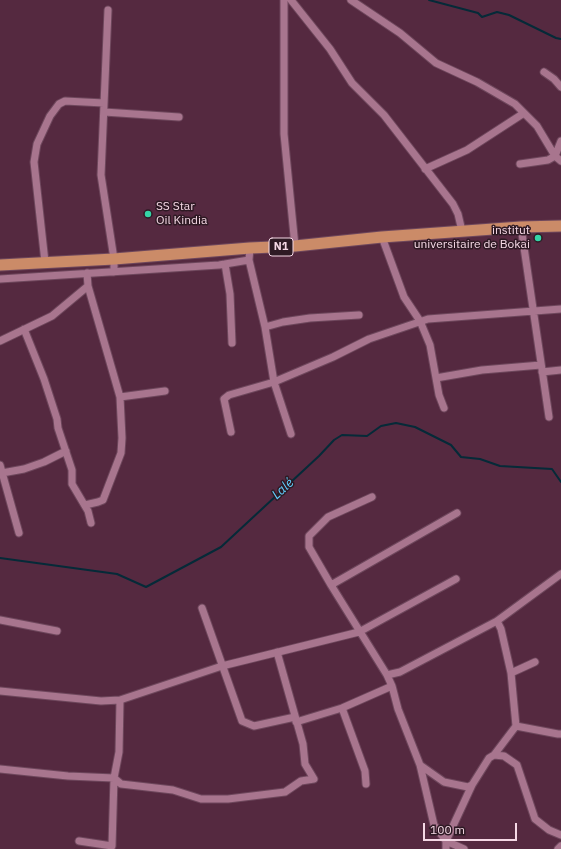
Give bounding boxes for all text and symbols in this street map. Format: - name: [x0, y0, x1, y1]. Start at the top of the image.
- place label: SS Star Oil Kindia: [156, 200, 207, 228]
- marker: SS Star Oil Kindia: [143, 209, 153, 219]
- place label: institut universitaire de Bokai: [414, 224, 530, 252]
- marker: institut universitaire de Bokai: [533, 233, 543, 243]
- road number: N1: [269, 238, 293, 256]
- water label: Lalé: [269, 475, 297, 503]
- scale bar: [425, 815, 519, 841]
- text: 100 m: [430, 822, 465, 837]

